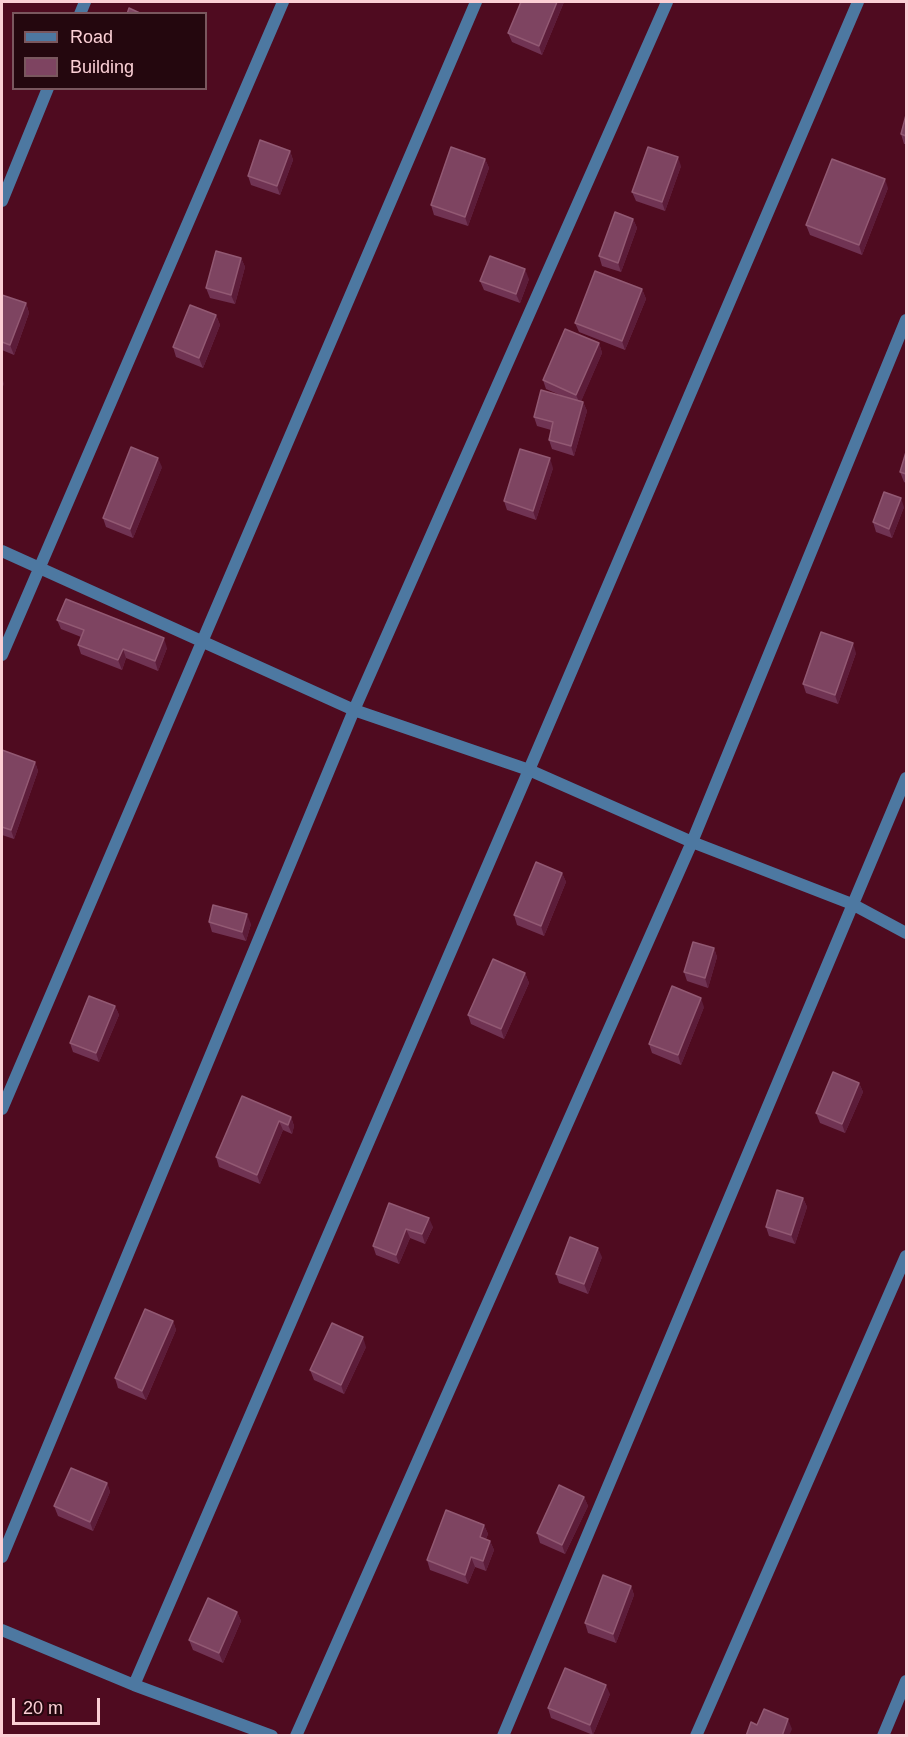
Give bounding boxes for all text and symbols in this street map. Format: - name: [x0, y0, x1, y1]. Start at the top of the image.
- legend: [12, 12, 207, 90]
- text: Road: [70, 27, 113, 47]
- text: Building: [70, 57, 134, 77]
- scale bar: [15, 1686, 104, 1724]
- text: 20 m: [23, 1698, 63, 1718]

